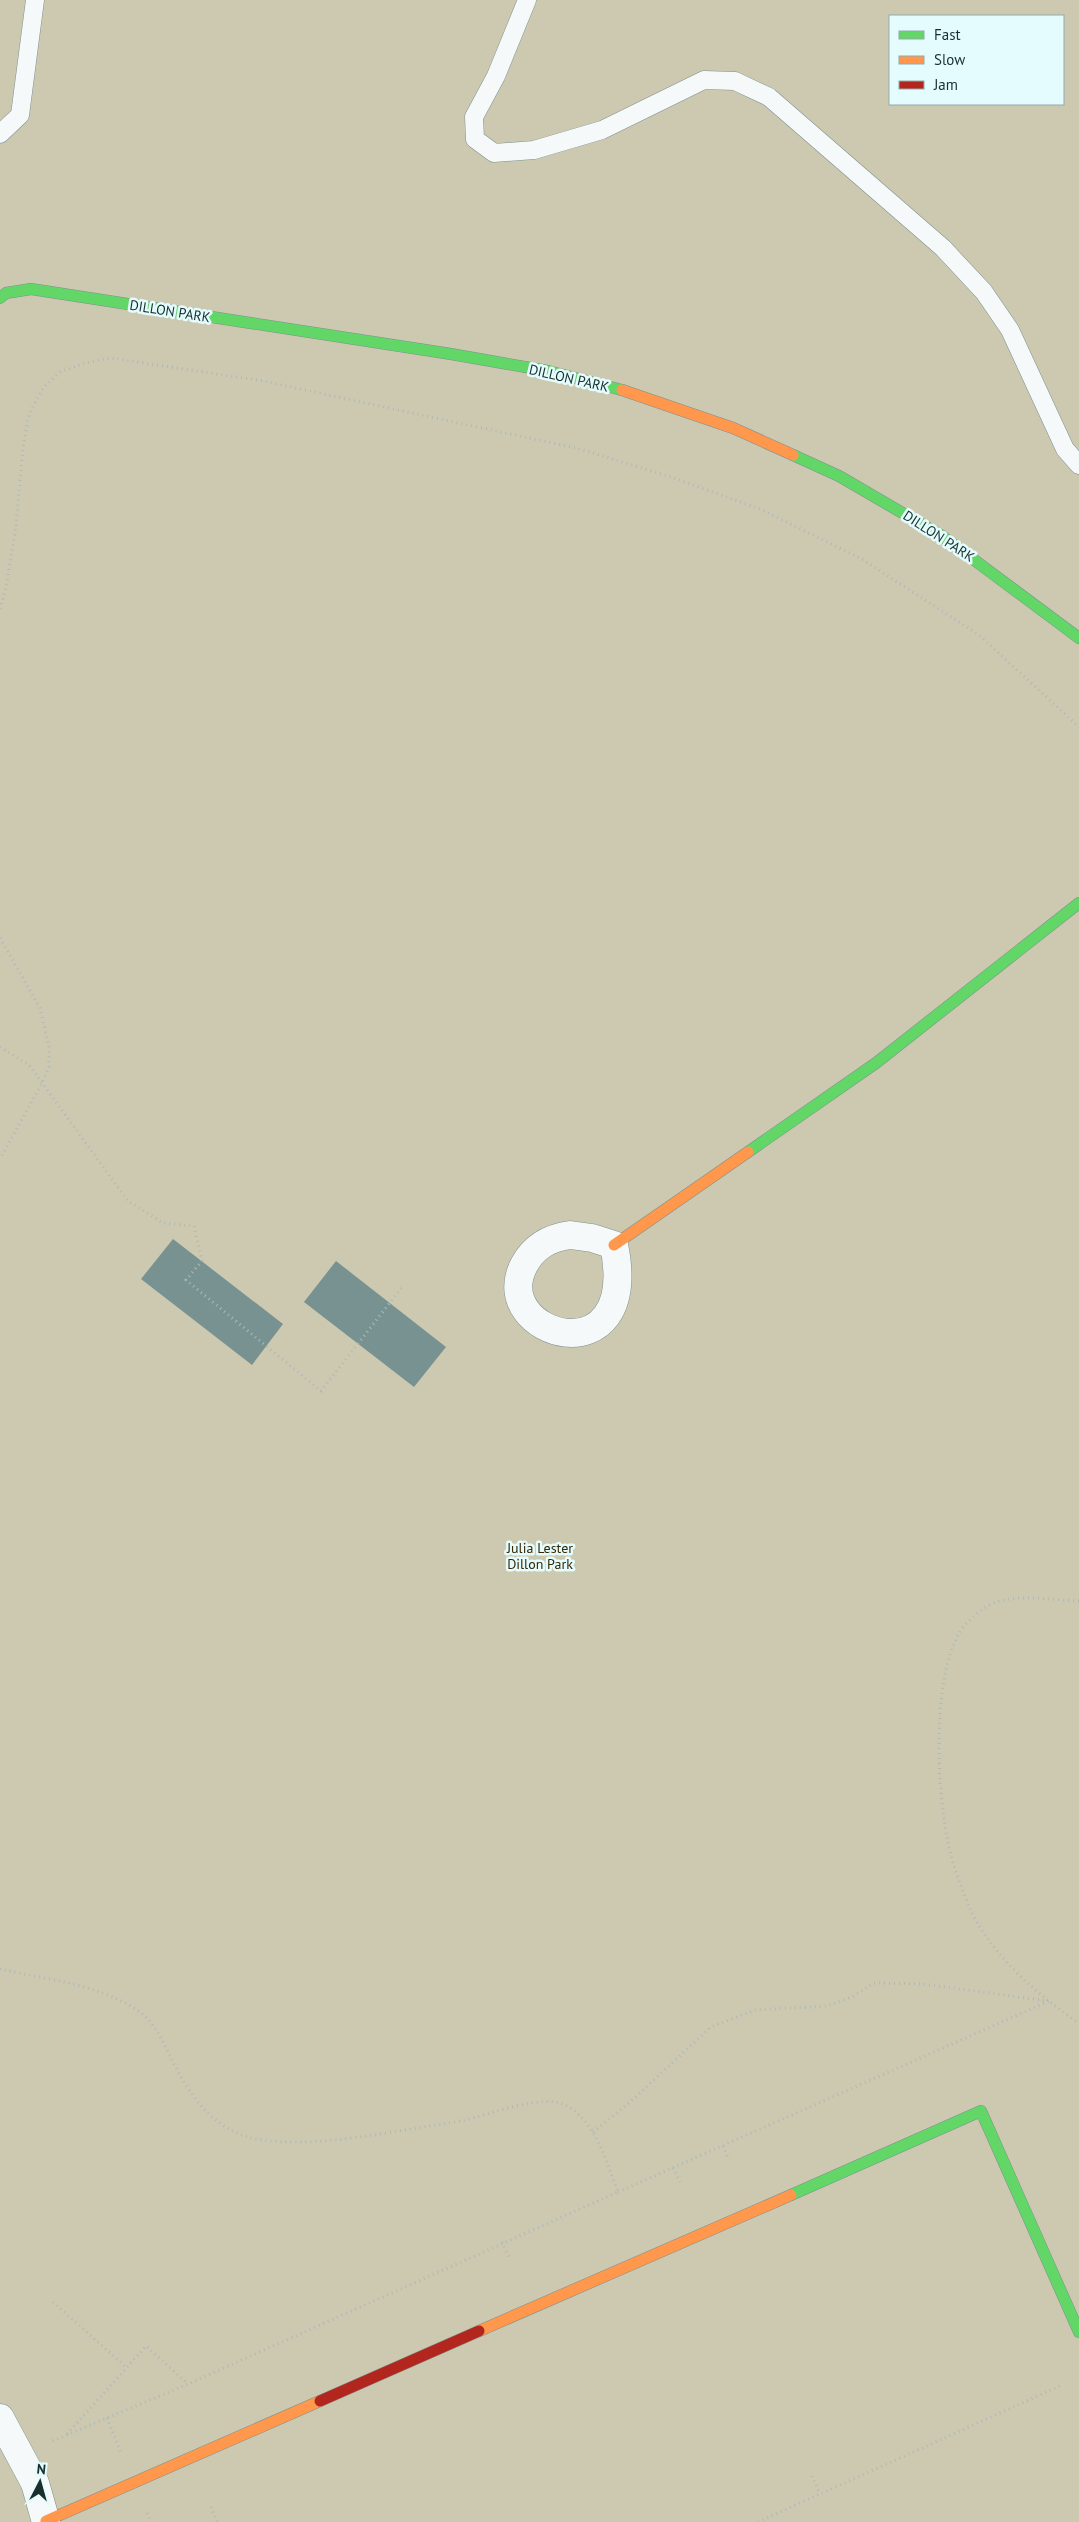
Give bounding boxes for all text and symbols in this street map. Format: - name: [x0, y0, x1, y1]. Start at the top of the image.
- legend: [889, 15, 1064, 105]
- text: Fast: [934, 25, 961, 44]
- text: Slow: [934, 50, 965, 69]
- text: Jam: [933, 75, 958, 94]
- street label: DILLON PARK: [128, 296, 212, 326]
- street label: DILLON PARK: [527, 360, 611, 396]
- street label: DILLON PARK: [900, 506, 978, 566]
- park label: Julia Lester Dillon Park: [506, 1539, 573, 1573]
- north arrow: [15, 2457, 65, 2507]
- text: N: [36, 2460, 47, 2479]

